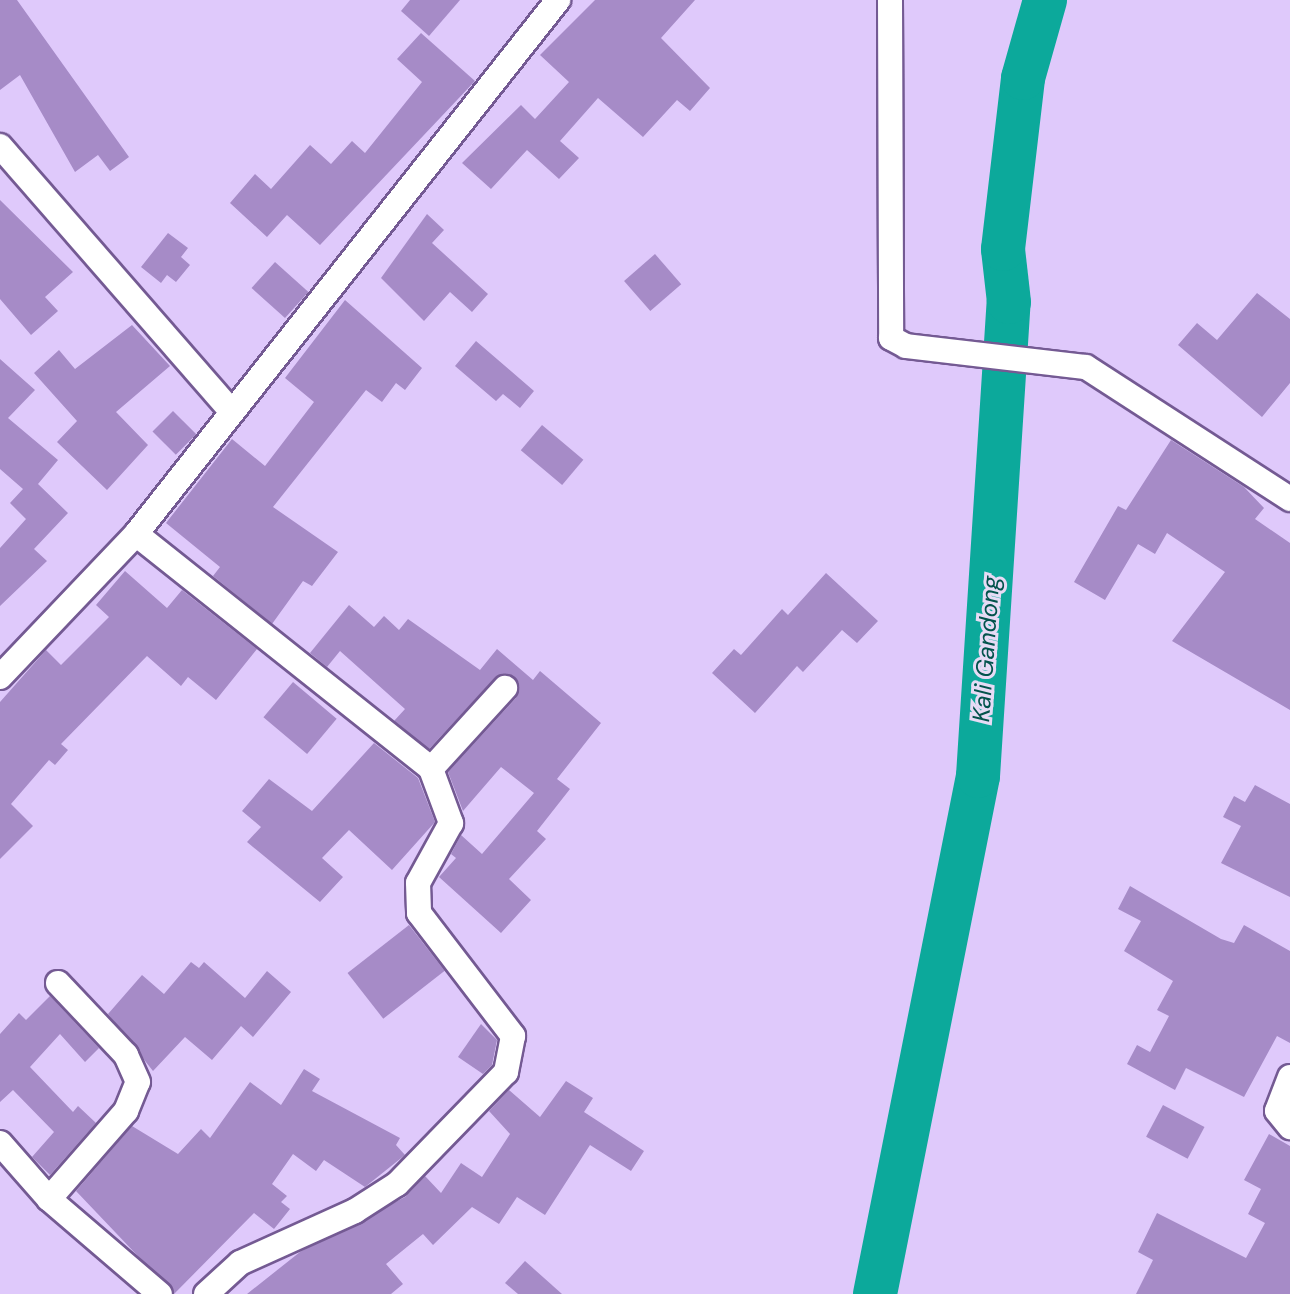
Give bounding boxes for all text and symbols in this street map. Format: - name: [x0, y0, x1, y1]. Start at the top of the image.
- water label: Kali Gandong: [967, 575, 1005, 723]

